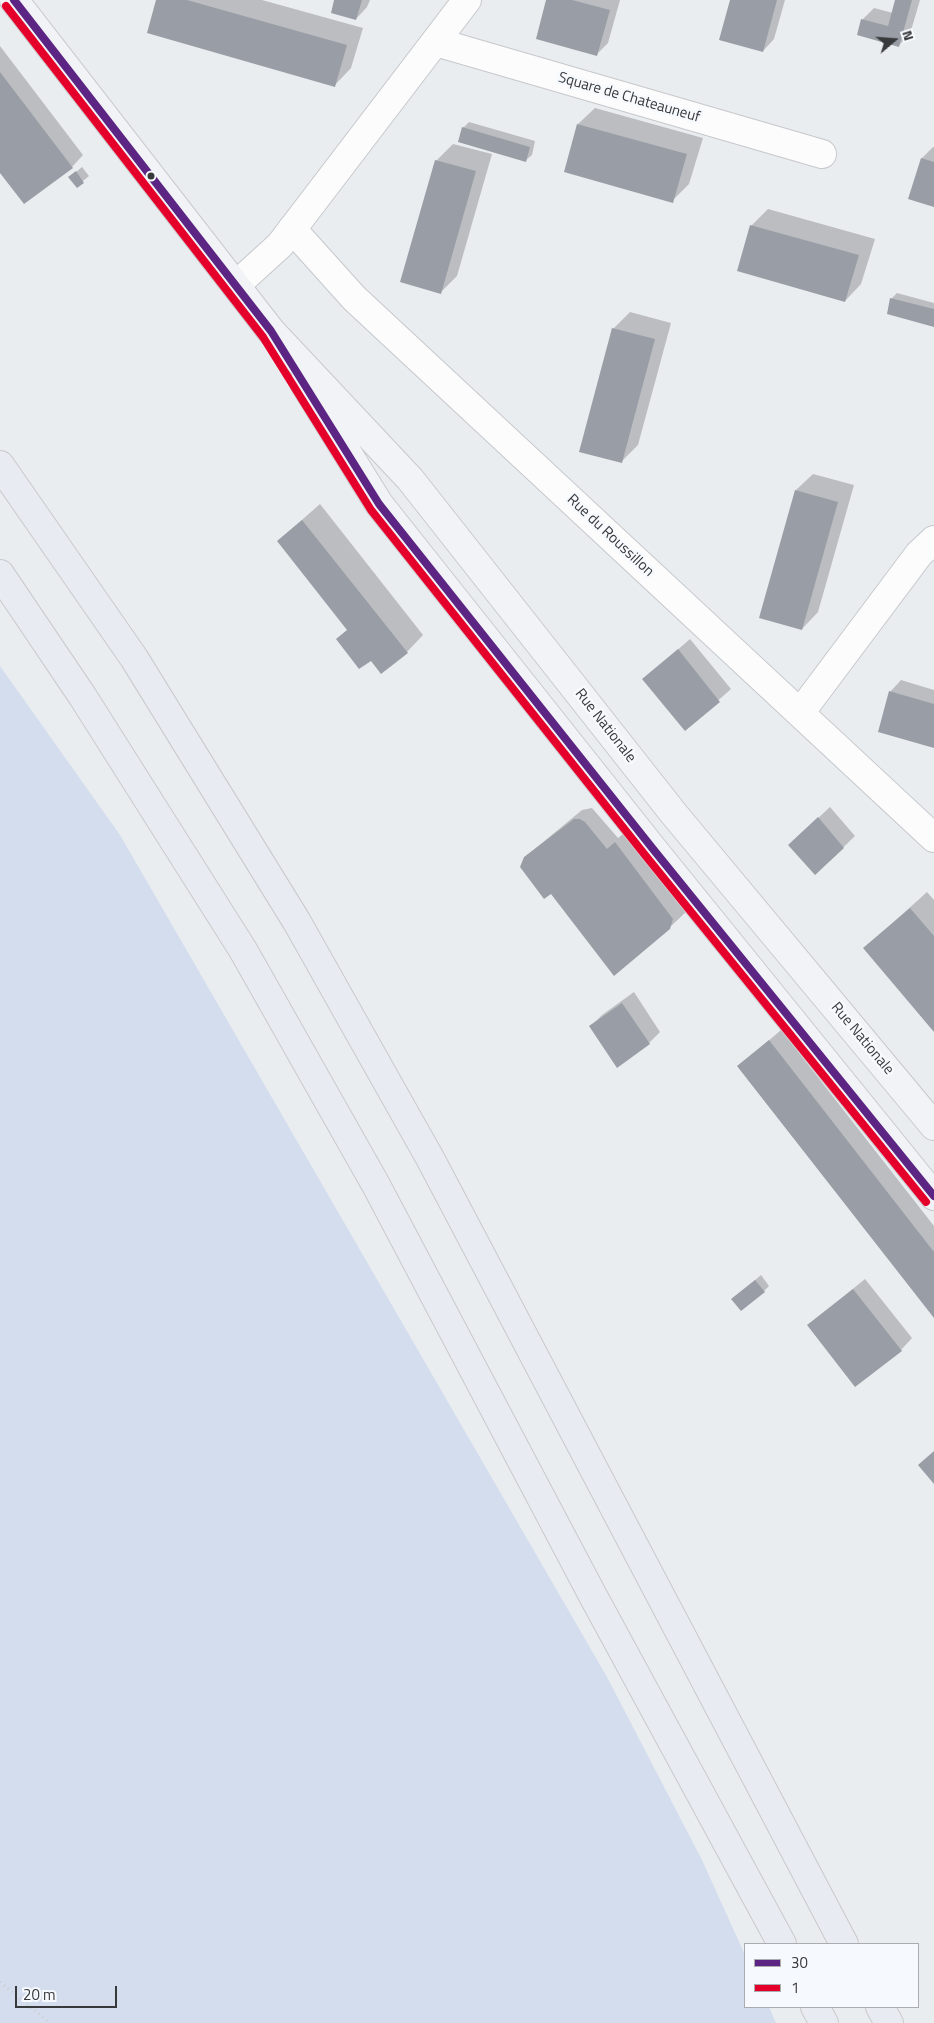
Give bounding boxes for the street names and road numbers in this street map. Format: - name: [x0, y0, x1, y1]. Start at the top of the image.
- street label: Square de Chateauneuf: [556, 69, 702, 127]
- street label: Rue du Roussillon: [563, 491, 657, 581]
- street label: Rue Nationale: [571, 685, 639, 767]
- street label: Rue Nationale: [827, 999, 897, 1079]

